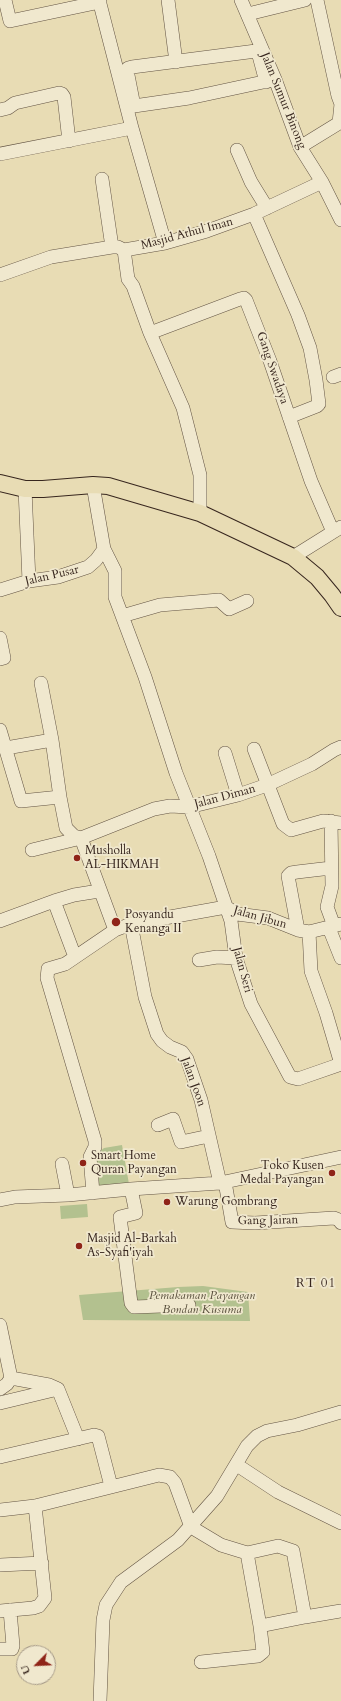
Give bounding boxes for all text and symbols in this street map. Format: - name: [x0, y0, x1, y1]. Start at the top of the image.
- street label: Jalan Sumur Binong: [257, 51, 309, 151]
- street label: Masjid Athul Iman: [139, 215, 235, 253]
- street label: Gang Swadaya: [253, 330, 291, 406]
- street label: Jalan Pusar: [24, 563, 80, 589]
- street label: Jalan Diman: [193, 782, 257, 812]
- place label: Musholla AL-HIKMAH: [85, 844, 159, 872]
- marker: Musholla AL-HIKMAH: [72, 853, 82, 863]
- street label: Jalan Jibun: [232, 904, 288, 932]
- place label: Posyandu Kenanga II: [125, 908, 182, 936]
- marker: Posyandu Kenanga II: [110, 916, 122, 928]
- street label: Jalan Seri: [229, 946, 255, 994]
- street label: Jalan Joon: [177, 1055, 209, 1109]
- place label: Smart Home Quran Payangan: [91, 1149, 177, 1177]
- marker: Smart Home Quran Payangan: [78, 1158, 88, 1168]
- place label: Toko Kusen Medal Payangan: [240, 1159, 324, 1187]
- marker: Toko Kusen Medal Payangan: [327, 1168, 337, 1178]
- place label: Warung Gombrang: [175, 1195, 277, 1209]
- marker: Warung Gombrang: [162, 1197, 172, 1207]
- street label: Gang Jairan: [238, 1213, 298, 1229]
- place label: Masjid Al-Barkah As-Syafi'iyah: [87, 1232, 177, 1260]
- marker: Masjid Al-Barkah As-Syafi'iyah: [74, 1241, 84, 1251]
- district label: RT 01: [296, 1276, 336, 1292]
- park label: Pemakaman Payangan Bondan Kusuma: [149, 1289, 255, 1317]
- north arrow: [16, 1645, 56, 1685]
- text: U: [17, 1663, 34, 1677]

